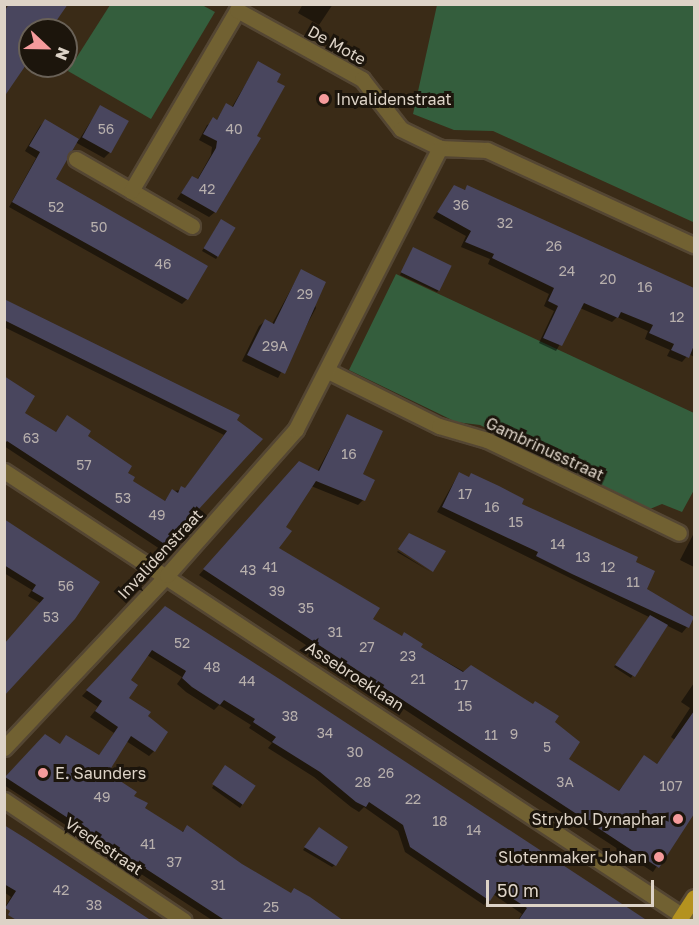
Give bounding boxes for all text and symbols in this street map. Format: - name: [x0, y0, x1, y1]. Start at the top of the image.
- north arrow: [18, 18, 78, 78]
- street label: De Mote: [305, 21, 369, 69]
- text: N: [51, 45, 74, 63]
- place label: Invalidenstraat: [336, 89, 452, 109]
- marker: Invalidenstraat: [317, 92, 331, 106]
- house number: 56: [98, 121, 114, 137]
- house number: 40: [225, 121, 243, 137]
- house number: 42: [199, 181, 215, 197]
- house number: 36: [453, 197, 469, 213]
- house number: 52: [48, 199, 64, 215]
- house number: 32: [497, 215, 513, 231]
- house number: 50: [91, 219, 107, 235]
- house number: 26: [546, 238, 562, 254]
- house number: 46: [154, 256, 172, 272]
- house number: 24: [559, 263, 575, 279]
- house number: 20: [600, 271, 616, 287]
- house number: 16: [637, 279, 653, 295]
- house number: 29: [297, 286, 313, 302]
- house number: 12: [670, 309, 684, 325]
- house number: 29A: [262, 338, 288, 354]
- street label: Gambrinusstraat: [483, 413, 607, 485]
- house number: 63: [23, 430, 39, 446]
- house number: 16: [341, 446, 357, 462]
- house number: 57: [76, 457, 92, 473]
- house number: 17: [458, 486, 472, 502]
- house number: 53: [115, 490, 131, 506]
- house number: 16: [484, 499, 500, 515]
- street label: Invalidenstraat: [114, 505, 206, 603]
- house number: 49: [148, 507, 166, 523]
- house number: 15: [509, 514, 523, 530]
- house number: 14: [550, 536, 566, 552]
- house number: 13: [576, 549, 590, 565]
- house number: 41: [262, 559, 278, 575]
- house number: 12: [601, 559, 615, 575]
- house number: 43: [240, 562, 256, 578]
- house number: 11: [626, 574, 640, 590]
- house number: 56: [58, 578, 74, 594]
- house number: 39: [269, 583, 285, 599]
- house number: 35: [298, 600, 314, 616]
- house number: 53: [43, 609, 59, 625]
- house number: 31: [328, 624, 342, 640]
- house number: 52: [174, 635, 190, 651]
- street label: Assebroeklaan: [302, 637, 408, 715]
- house number: 27: [359, 639, 375, 655]
- house number: 23: [400, 648, 416, 664]
- house number: 48: [203, 659, 221, 675]
- house number: 21: [411, 671, 425, 687]
- house number: 44: [238, 673, 256, 689]
- house number: 17: [454, 677, 468, 693]
- house number: 15: [458, 698, 472, 714]
- house number: 38: [282, 708, 298, 724]
- house number: 34: [317, 725, 333, 741]
- house number: 9: [510, 726, 518, 742]
- house number: 11: [484, 727, 498, 743]
- house number: 5: [543, 739, 551, 755]
- house number: 30: [347, 744, 363, 760]
- place label: E. Saunders: [55, 763, 146, 783]
- house number: 26: [378, 765, 394, 781]
- marker: E. Saunders: [36, 766, 50, 780]
- house number: 28: [355, 774, 371, 790]
- house number: 3A: [556, 774, 574, 790]
- house number: 107: [660, 778, 682, 794]
- house number: 49: [93, 789, 111, 805]
- house number: 22: [405, 791, 421, 807]
- place label: Strybol Dynaphar: [531, 809, 666, 829]
- marker: Strybol Dynaphar: [671, 812, 685, 826]
- street label: Vredestraat: [61, 813, 147, 879]
- house number: 18: [432, 813, 448, 829]
- house number: 14: [466, 822, 482, 838]
- house number: 41: [140, 836, 156, 852]
- place label: Slotenmaker Johan: [498, 847, 647, 867]
- marker: Slotenmaker Johan: [652, 850, 666, 864]
- house number: 37: [166, 854, 182, 870]
- scale bar: [489, 868, 657, 906]
- house number: 31: [211, 877, 225, 893]
- text: 50 m: [497, 879, 539, 901]
- house number: 42: [53, 882, 69, 898]
- house number: 38: [86, 897, 102, 913]
- house number: 25: [263, 899, 279, 915]

